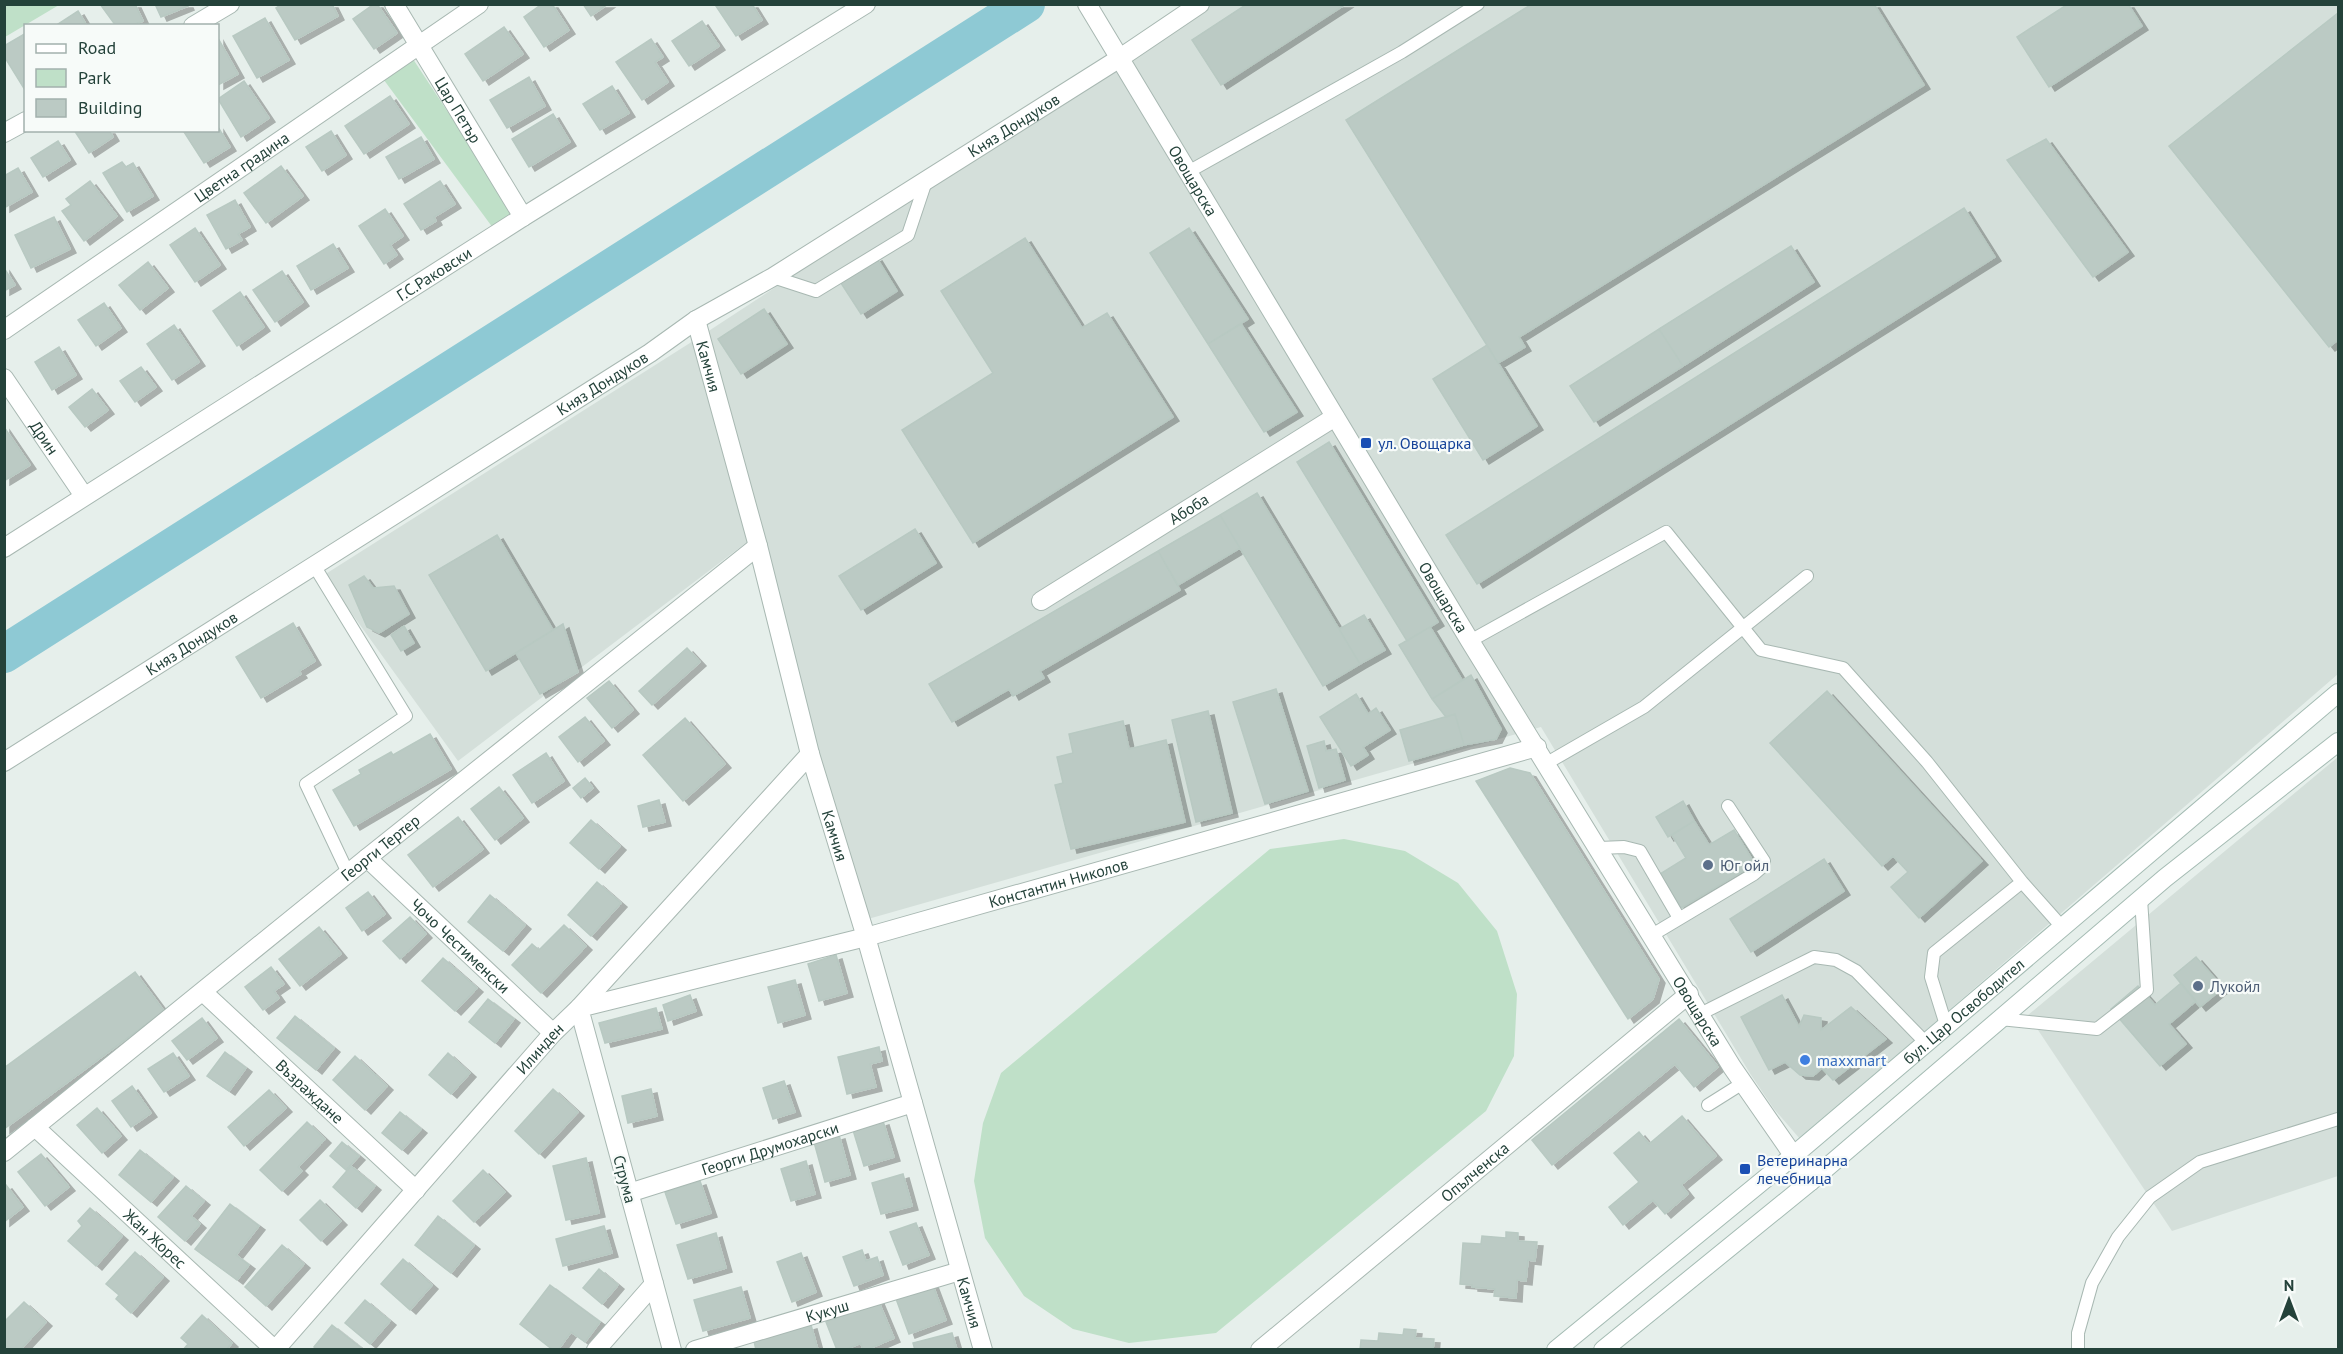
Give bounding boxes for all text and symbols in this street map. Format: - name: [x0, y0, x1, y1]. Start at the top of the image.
- legend: [24, 24, 219, 132]
- text: Road: [78, 36, 116, 59]
- text: Park: [78, 66, 111, 89]
- street label: Цар Петър: [431, 73, 486, 147]
- street label: Княз Дондуков: [964, 89, 1063, 161]
- text: Building: [78, 96, 142, 119]
- street label: Цветна градина: [190, 127, 293, 207]
- street label: Овощарска: [1164, 142, 1222, 220]
- street label: Г.С.Раковски: [393, 242, 475, 305]
- street label: Камчия: [692, 338, 725, 394]
- street label: Княз Дондуков: [553, 347, 652, 420]
- street label: Дрин: [26, 417, 63, 458]
- place label: ул. Овощарка: [1378, 433, 1471, 453]
- marker: ул. Овощарка: [1359, 436, 1373, 450]
- street label: Абоба: [1165, 489, 1212, 529]
- street label: Овощарска: [1415, 558, 1472, 636]
- street label: Княз Дондуков: [142, 607, 241, 680]
- street label: Камчия: [818, 808, 852, 863]
- street label: Георги Тертер: [337, 810, 424, 885]
- street label: Константин Николов: [986, 853, 1130, 912]
- place label: Юг ойл: [1720, 855, 1769, 875]
- marker: Юг ойл: [1701, 858, 1715, 872]
- street label: Чочо Честименски: [406, 894, 514, 997]
- street label: бул. Цар Освободител: [1899, 954, 2028, 1068]
- street label: Овощарска: [1669, 972, 1727, 1050]
- place label: Лукойл: [2209, 976, 2260, 996]
- marker: Лукойл: [2191, 979, 2205, 993]
- street label: Илинден: [512, 1018, 568, 1078]
- place label: maxxmart: [1817, 1050, 1887, 1070]
- marker: maxxmart: [1798, 1053, 1812, 1067]
- street label: Възраждане: [272, 1055, 348, 1128]
- street label: Георги Друмохарски: [699, 1117, 841, 1179]
- street label: Опълченска: [1436, 1138, 1513, 1206]
- place label: Ветеринарна лечебница: [1756, 1150, 1848, 1188]
- street label: Струма: [609, 1153, 641, 1205]
- marker: Ветеринарна лечебница: [1738, 1162, 1752, 1176]
- street label: Жан Жорес: [119, 1204, 191, 1273]
- north arrow: [2259, 1270, 2319, 1330]
- street label: Камчия: [953, 1275, 986, 1330]
- text: N: [2284, 1275, 2294, 1295]
- street label: Кукуш: [803, 1295, 851, 1326]

